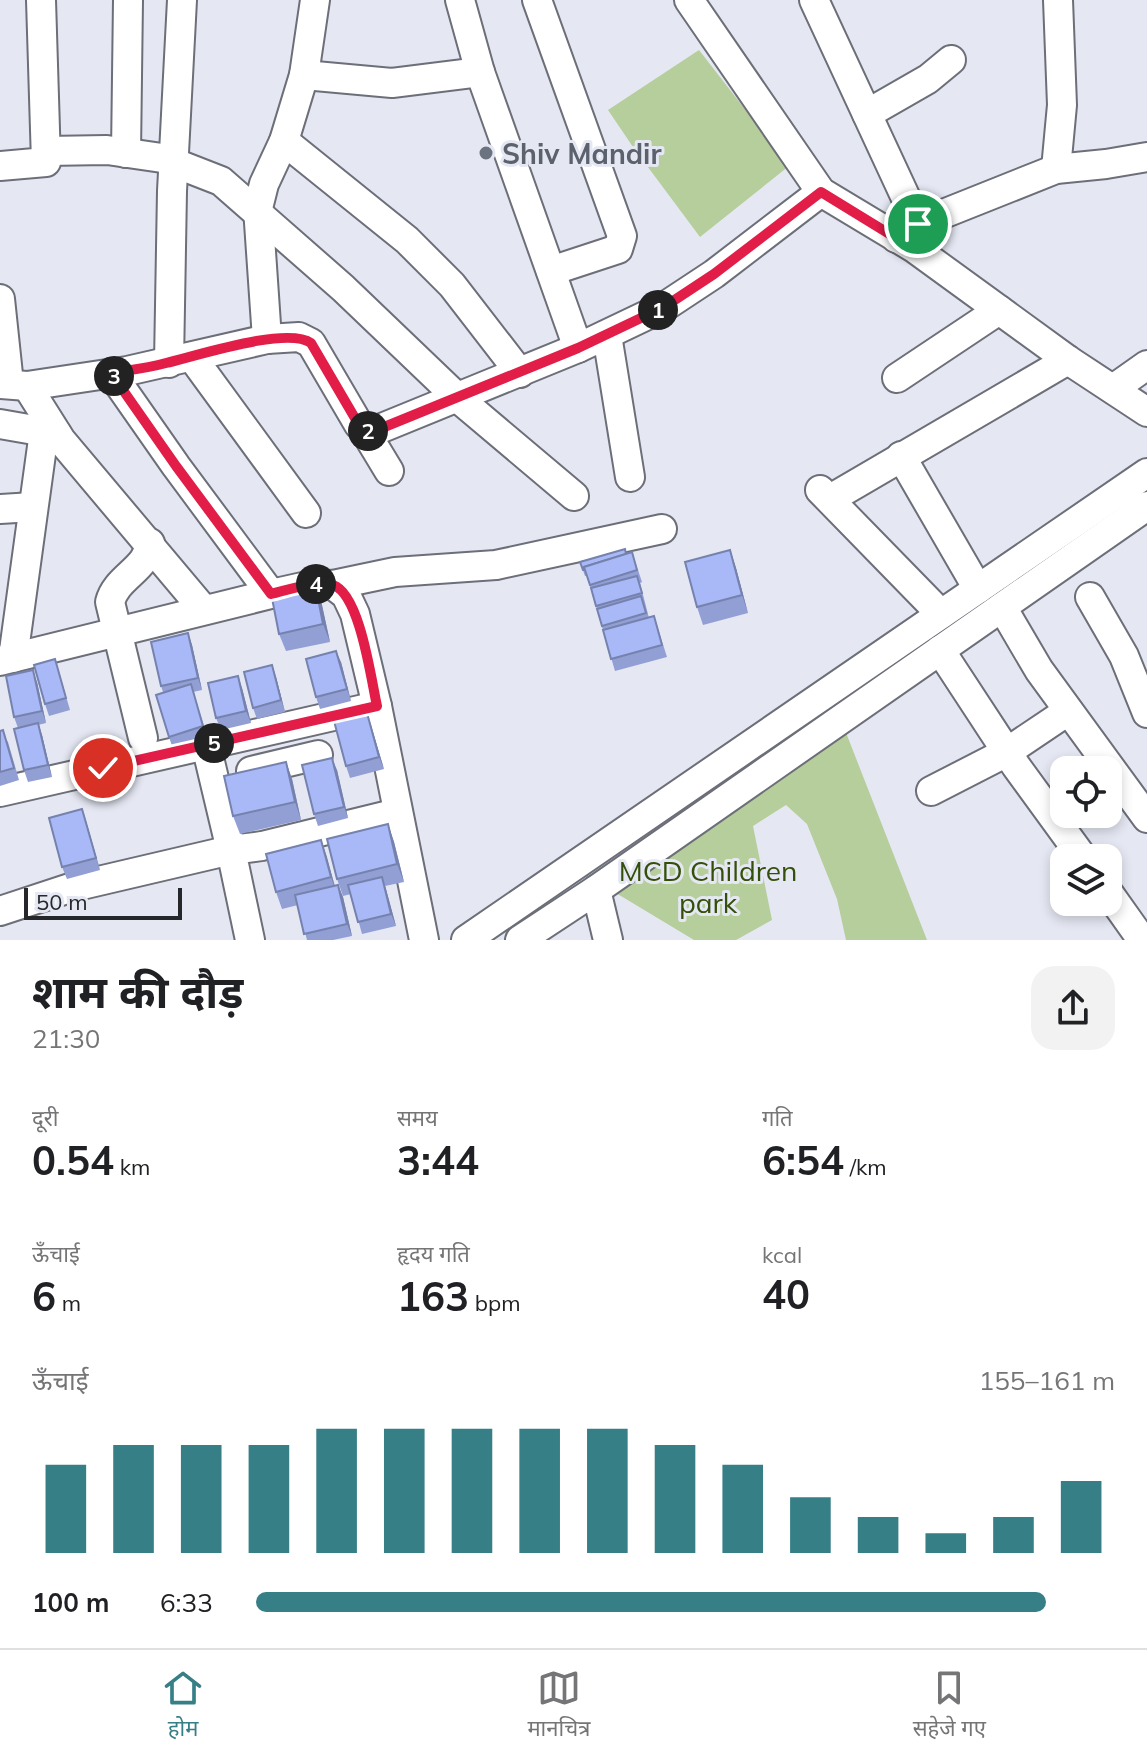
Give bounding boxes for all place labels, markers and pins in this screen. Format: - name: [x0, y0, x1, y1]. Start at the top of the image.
- place label: Shiv Mandir: [502, 136, 661, 171]
- marker: Shiv Mandir: [477, 144, 495, 162]
- pin: [884, 190, 952, 258]
- pin: 1: [638, 290, 678, 330]
- pin: 3: [94, 356, 134, 396]
- pin: 2: [348, 411, 388, 451]
- pin: 4: [296, 564, 336, 604]
- pin: 5: [194, 723, 234, 763]
- pin: [69, 734, 137, 802]

